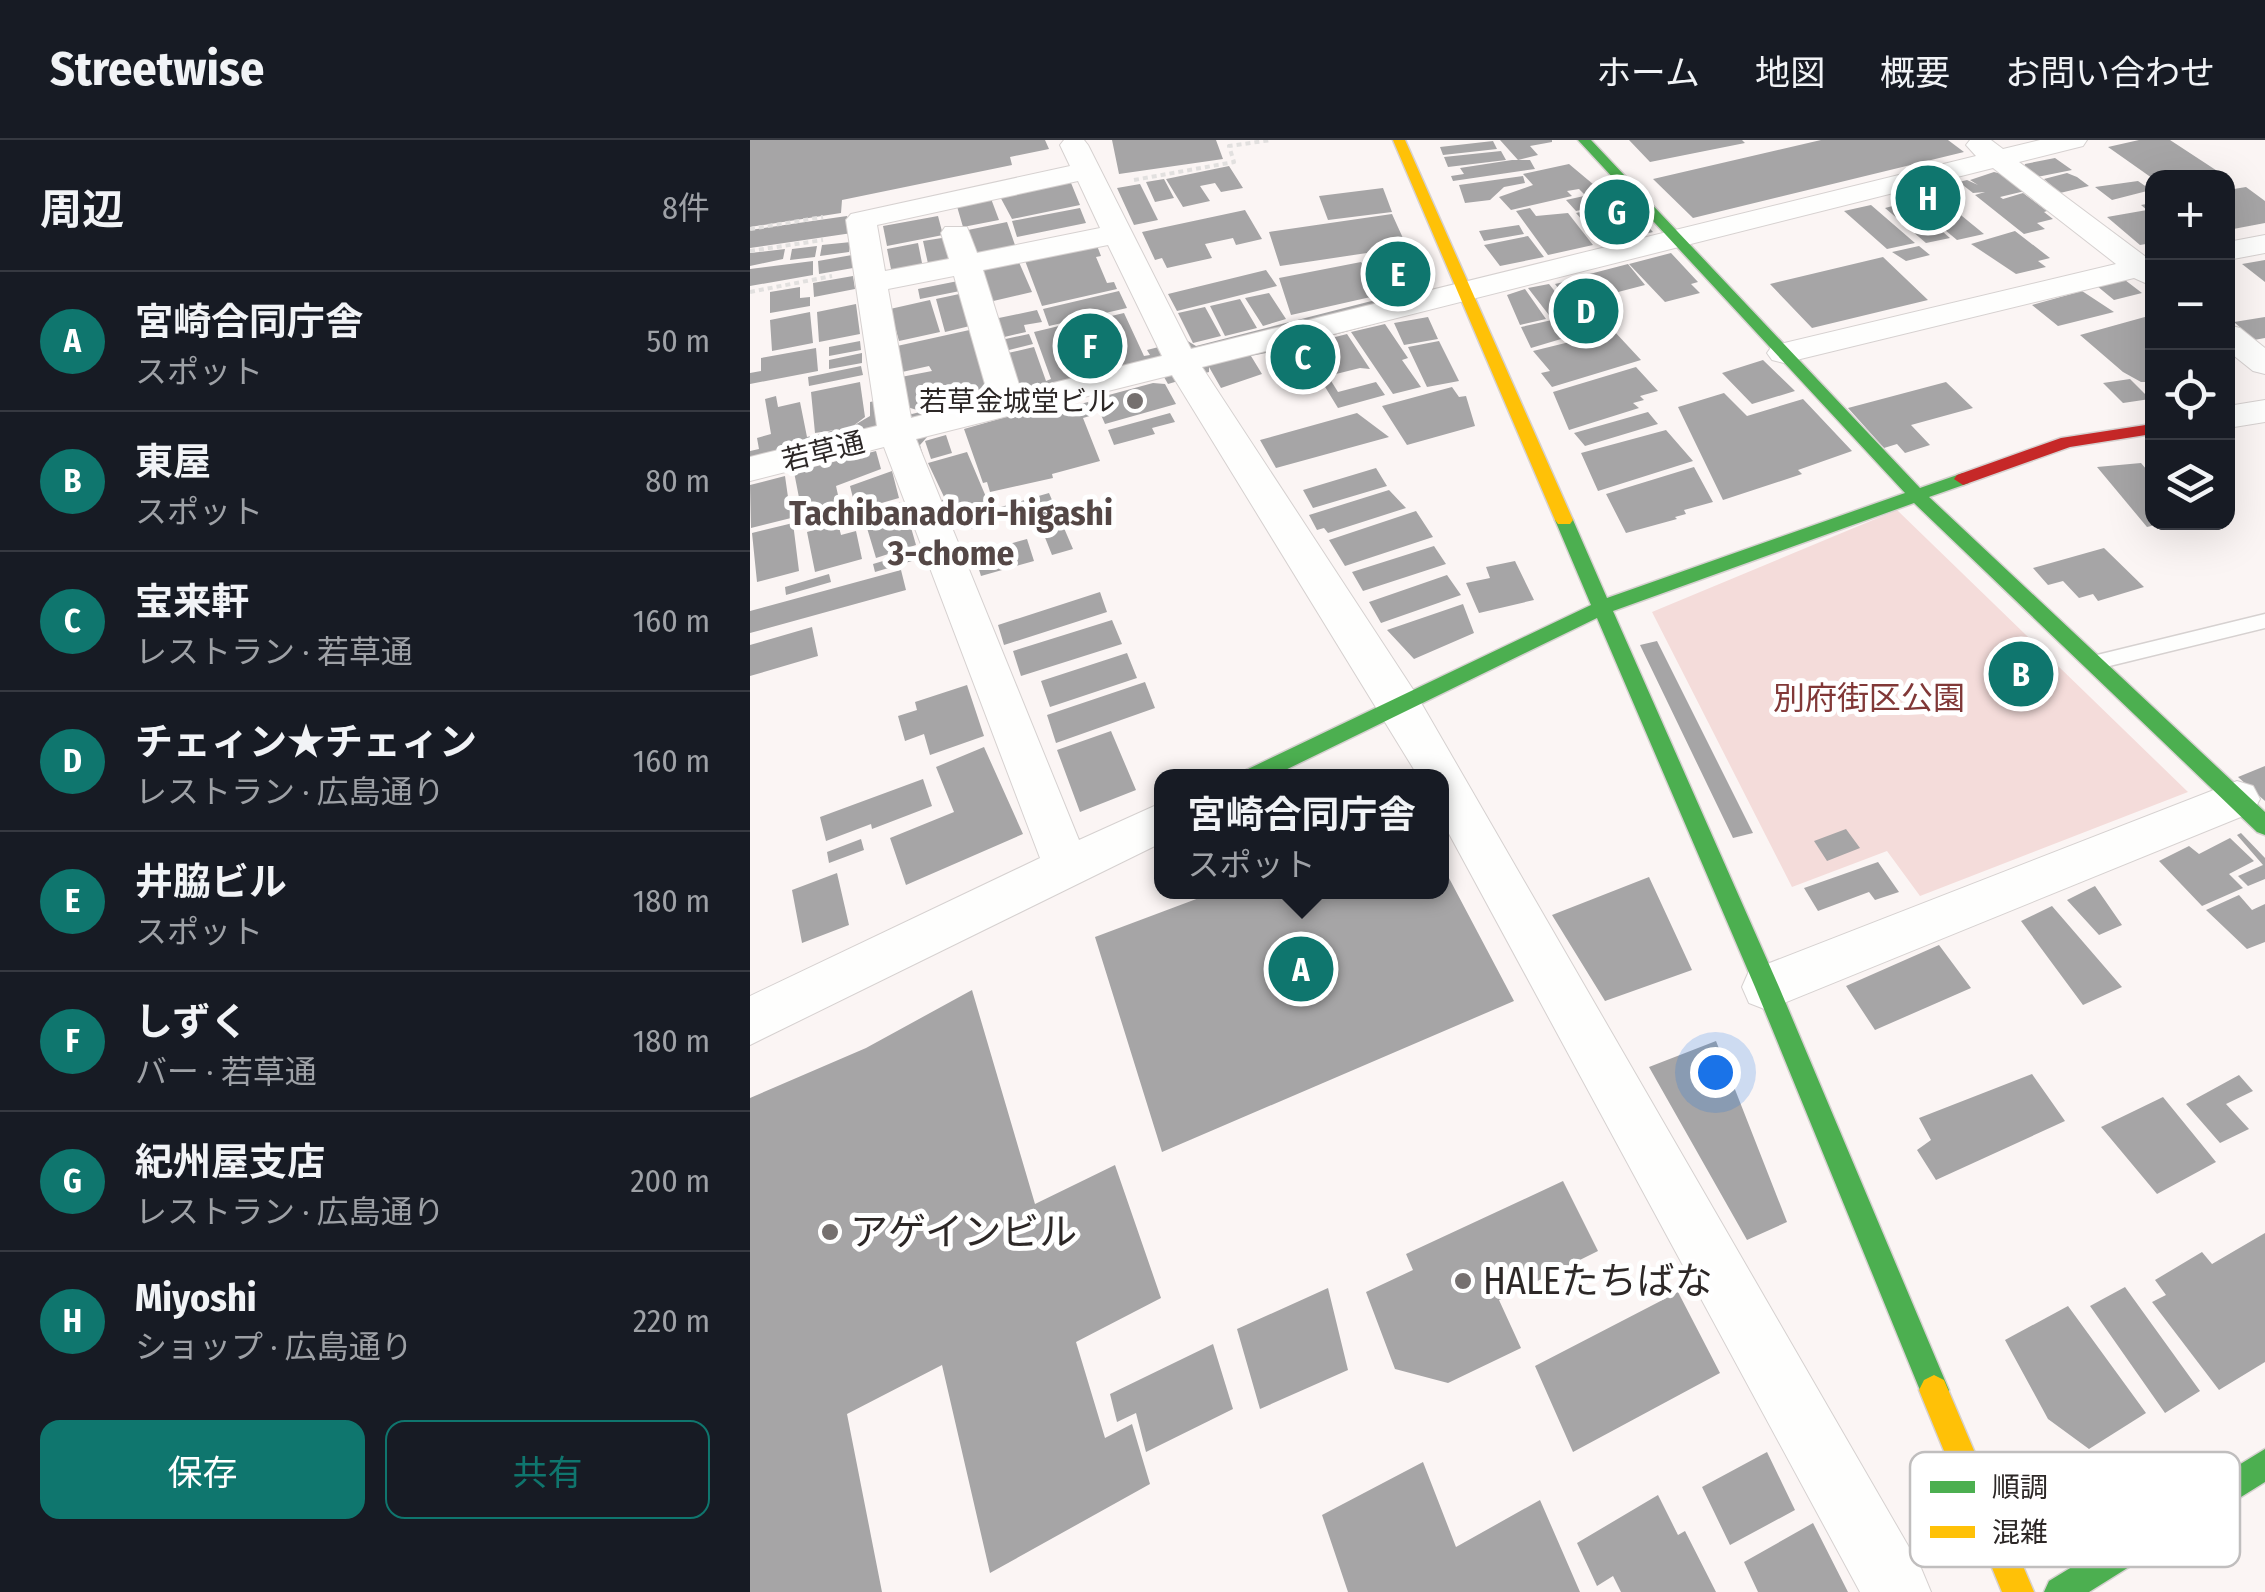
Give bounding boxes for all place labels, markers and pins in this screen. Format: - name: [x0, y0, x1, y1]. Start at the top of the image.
- pin: H: [1896, 160, 1960, 236]
- pin: G: [1584, 174, 1650, 250]
- pin: E: [1366, 236, 1430, 312]
- pin: D: [1554, 274, 1618, 348]
- pin: F: [1058, 308, 1122, 384]
- pin: C: [1270, 320, 1336, 394]
- place label: 若草金城堂ビル: [919, 385, 1115, 418]
- marker: 若草金城堂ビル: [1124, 390, 1146, 412]
- pin: B: [1988, 636, 2054, 712]
- pin: A: [1268, 932, 1334, 1006]
- place label: アゲインビル: [850, 1209, 1077, 1255]
- marker: アゲインビル: [819, 1221, 841, 1243]
- place label: HALEたちばな: [1483, 1258, 1713, 1304]
- marker: HALEたちばな: [1452, 1270, 1474, 1292]

